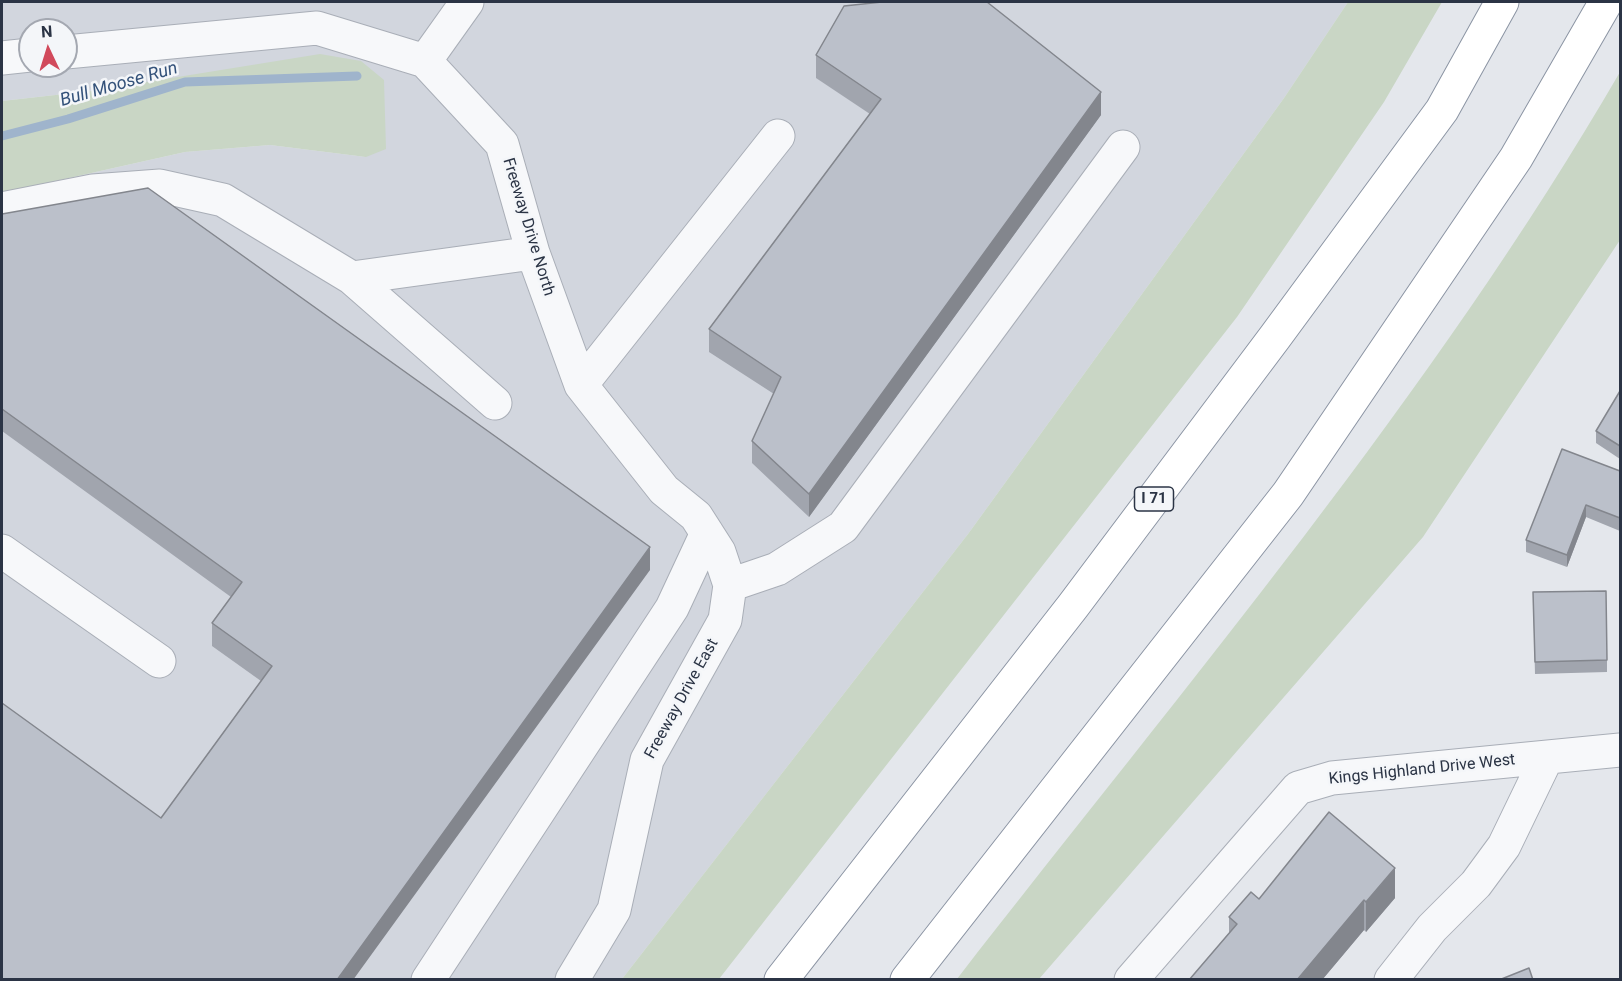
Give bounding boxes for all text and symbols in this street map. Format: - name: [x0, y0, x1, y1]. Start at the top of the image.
- north arrow: [18, 18, 78, 78]
- text: N: [41, 22, 53, 41]
- water label: Bull Moose Run: [58, 58, 180, 112]
- street label: Freeway Drive North: [498, 156, 558, 298]
- road number: I 71: [1134, 487, 1174, 511]
- street label: Freeway Drive East: [641, 636, 723, 762]
- street label: Kings Highland Drive West: [1328, 751, 1516, 789]

